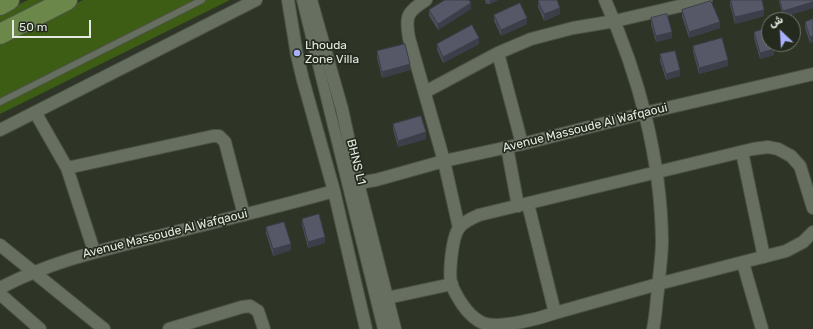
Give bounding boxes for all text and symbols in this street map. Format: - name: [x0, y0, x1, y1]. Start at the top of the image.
- scale bar: [14, 12, 93, 38]
- north arrow: [761, 12, 801, 52]
- text: ش: [767, 13, 785, 30]
- text: 50 m: [19, 20, 47, 34]
- place label: Lhouda Zone Villa: [305, 39, 359, 67]
- marker: Lhouda Zone Villa: [292, 48, 302, 58]
- street label: Avenue Massoude Al Wafqaoui: [501, 101, 669, 155]
- street label: BHNS L1: [343, 138, 369, 186]
- street label: Avenue Massoude Al Wafqaoui: [81, 207, 249, 261]

